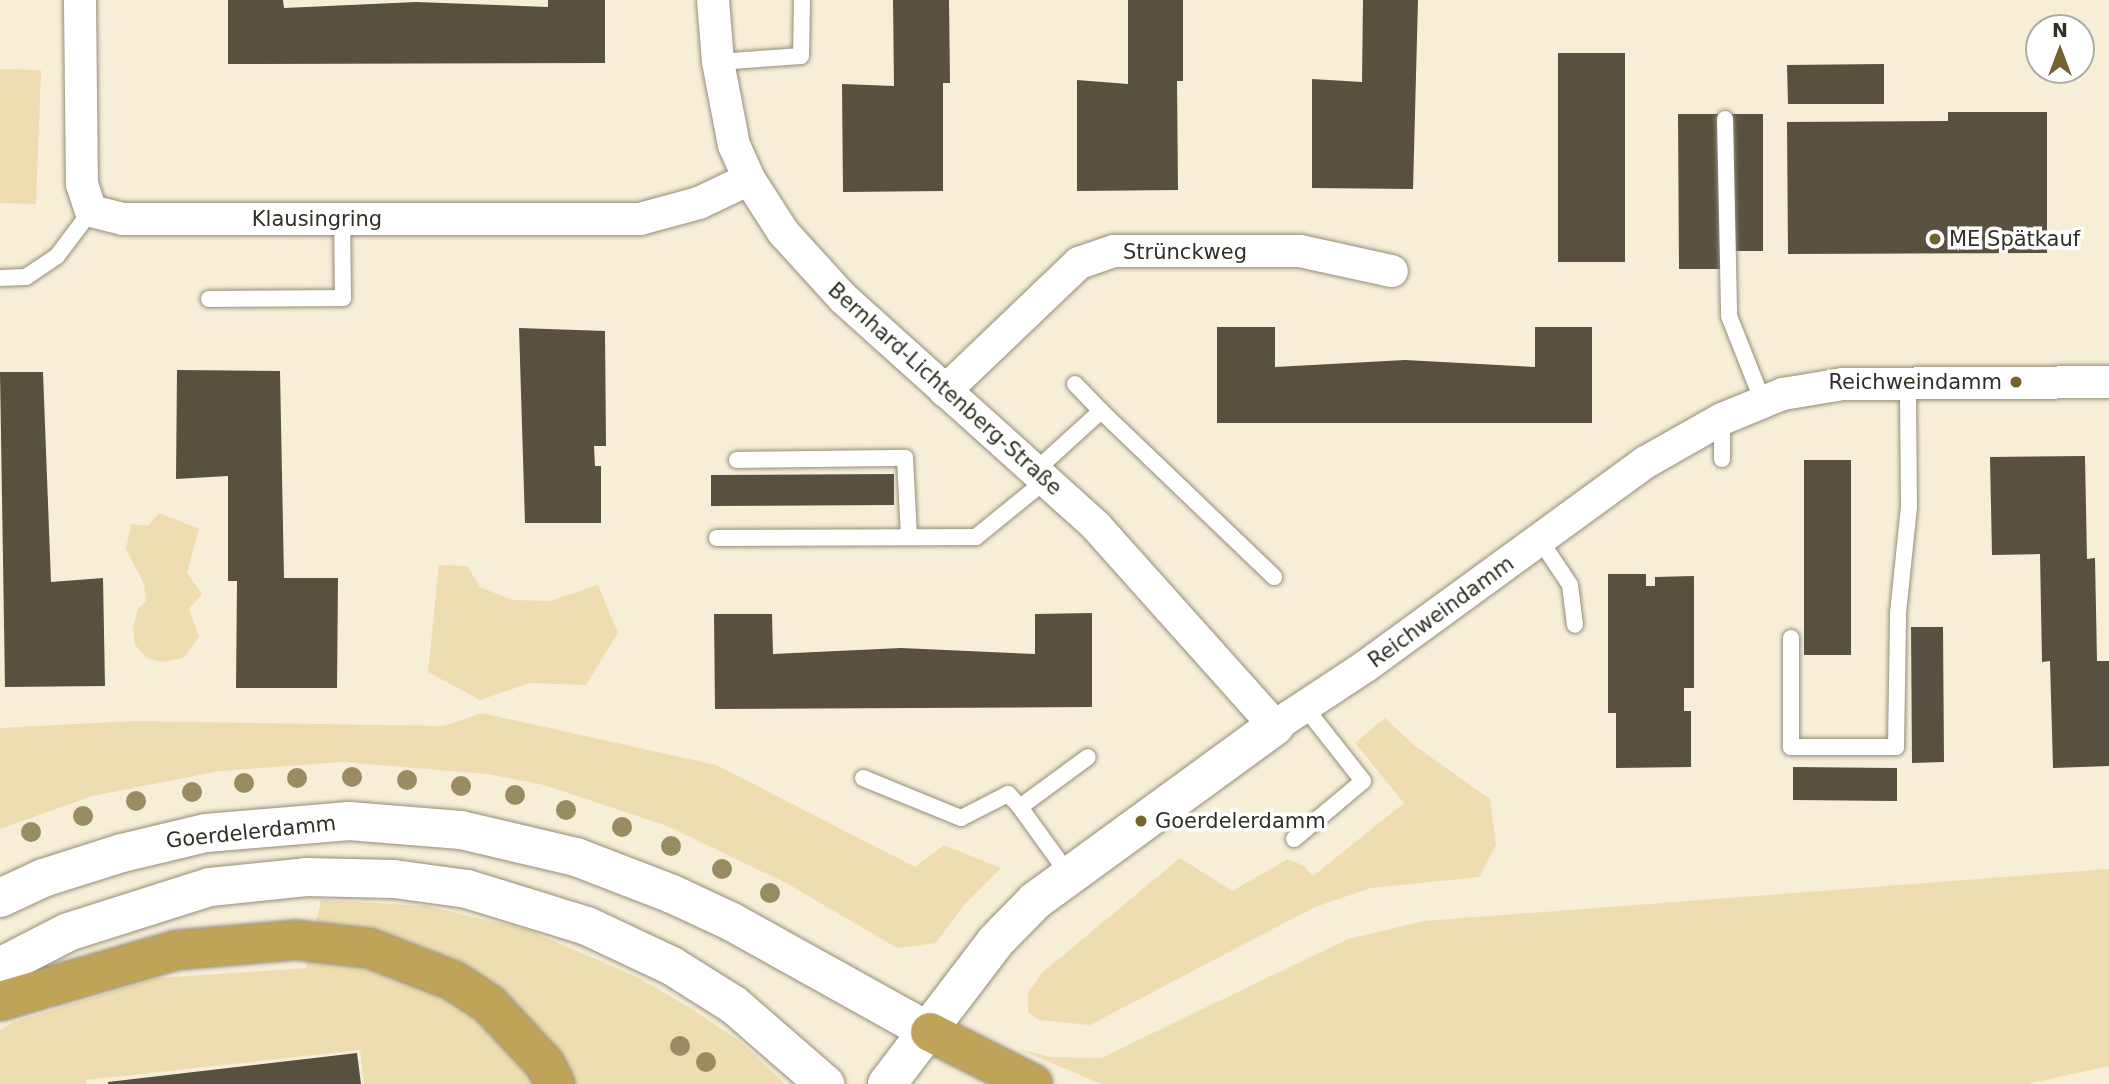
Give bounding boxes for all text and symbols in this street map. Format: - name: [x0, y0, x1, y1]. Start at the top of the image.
- north arrow: [2025, 14, 2095, 84]
- text: N: [2052, 19, 2068, 41]
- street label: Klausingring: [252, 206, 382, 232]
- place label: ME Spätkauf: [1949, 226, 2080, 252]
- marker: ME Spätkauf: [1927, 231, 1943, 247]
- street label: Strünckweg: [1123, 239, 1247, 265]
- street label: Bernhard-Lichtenberg-Straße: [823, 277, 1067, 501]
- place label: Reichweindamm: [1828, 369, 2002, 395]
- marker: Reichweindamm: [2008, 374, 2024, 390]
- street label: Reichweindamm: [1363, 551, 1519, 673]
- place label: Goerdelerdamm: [1155, 808, 1326, 834]
- street label: Goerdelerdamm: [165, 811, 337, 853]
- marker: Goerdelerdamm: [1133, 813, 1149, 829]

